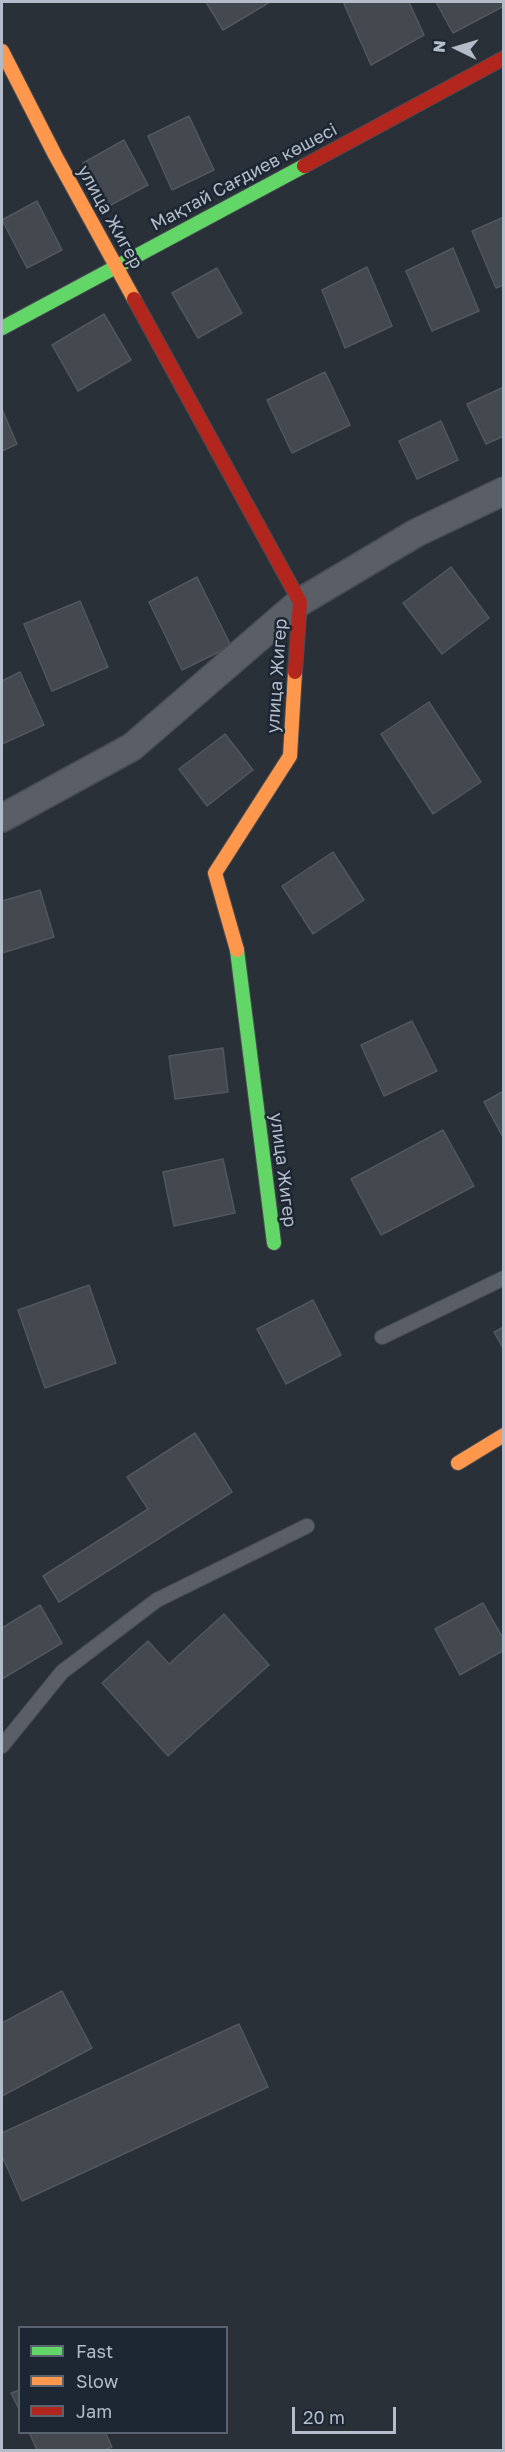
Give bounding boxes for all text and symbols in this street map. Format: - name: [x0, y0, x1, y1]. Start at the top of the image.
- north arrow: [427, 18, 487, 78]
- text: N: [429, 40, 450, 53]
- street label: Мақтай Сағдиев көшесі: [147, 119, 341, 235]
- street label: улица Жигер: [73, 161, 147, 273]
- street label: улица Жигер: [262, 618, 292, 734]
- street label: улица Жигер: [265, 1112, 301, 1228]
- legend: [18, 2326, 228, 2434]
- text: Fast: [76, 2340, 113, 2362]
- text: Slow: [76, 2370, 118, 2392]
- scale bar: [295, 2395, 398, 2433]
- text: Jam: [76, 2400, 112, 2422]
- text: 20 m: [303, 2406, 345, 2428]

